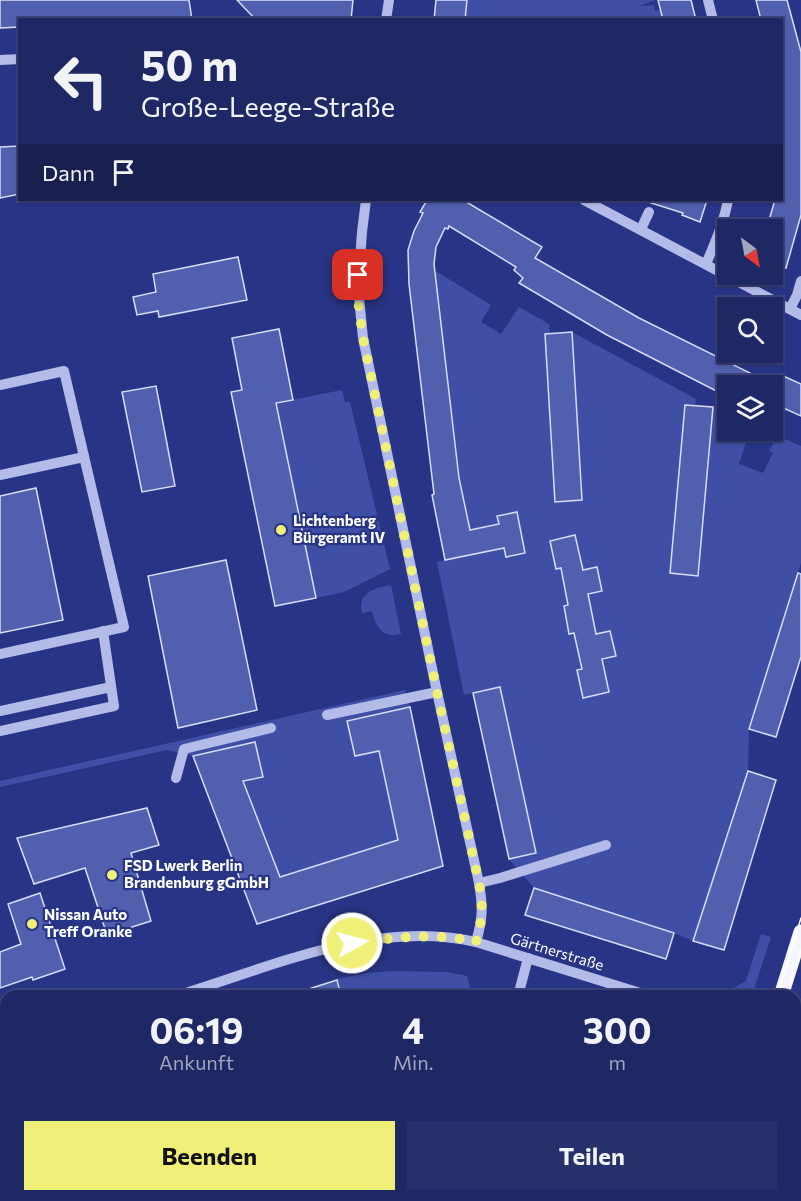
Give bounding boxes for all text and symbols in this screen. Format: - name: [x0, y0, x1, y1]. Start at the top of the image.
- text: 50 m: [141, 38, 238, 90]
- icon: left: [42, 42, 120, 120]
- text: Große-Leege-Straße: [141, 90, 395, 123]
- icon: arrive: [107, 156, 140, 189]
- text: Dann: [42, 159, 95, 186]
- north arrow: [717, 219, 783, 285]
- map controls: [717, 219, 783, 441]
- pin: [332, 249, 383, 300]
- icon: arrive: [341, 258, 374, 291]
- button: search: [717, 297, 783, 363]
- button: layers: [717, 375, 783, 441]
- place label: Lichtenberg Bürgeramt IV: [293, 511, 386, 546]
- marker: Lichtenberg Bürgeramt IV: [274, 523, 288, 537]
- place label: FSD Lwerk Berlin Brandenburg gGmbH: [124, 856, 269, 891]
- marker: FSD Lwerk Berlin Brandenburg gGmbH: [105, 868, 119, 882]
- place label: Nissan Auto Treff Oranke: [44, 905, 132, 940]
- position arrow: [320, 911, 384, 975]
- marker: Nissan Auto Treff Oranke: [25, 917, 39, 931]
- street label: Gärtnerstraße: [508, 928, 606, 974]
- text: 06:19: [149, 1007, 244, 1051]
- text: 4: [402, 1007, 424, 1051]
- text: 300: [583, 1007, 652, 1051]
- text: Ankunft: [159, 1050, 234, 1074]
- text: Min.: [393, 1050, 433, 1074]
- text: m: [608, 1050, 626, 1074]
- button: Beenden: [24, 1121, 395, 1190]
- button: Teilen: [407, 1121, 777, 1190]

